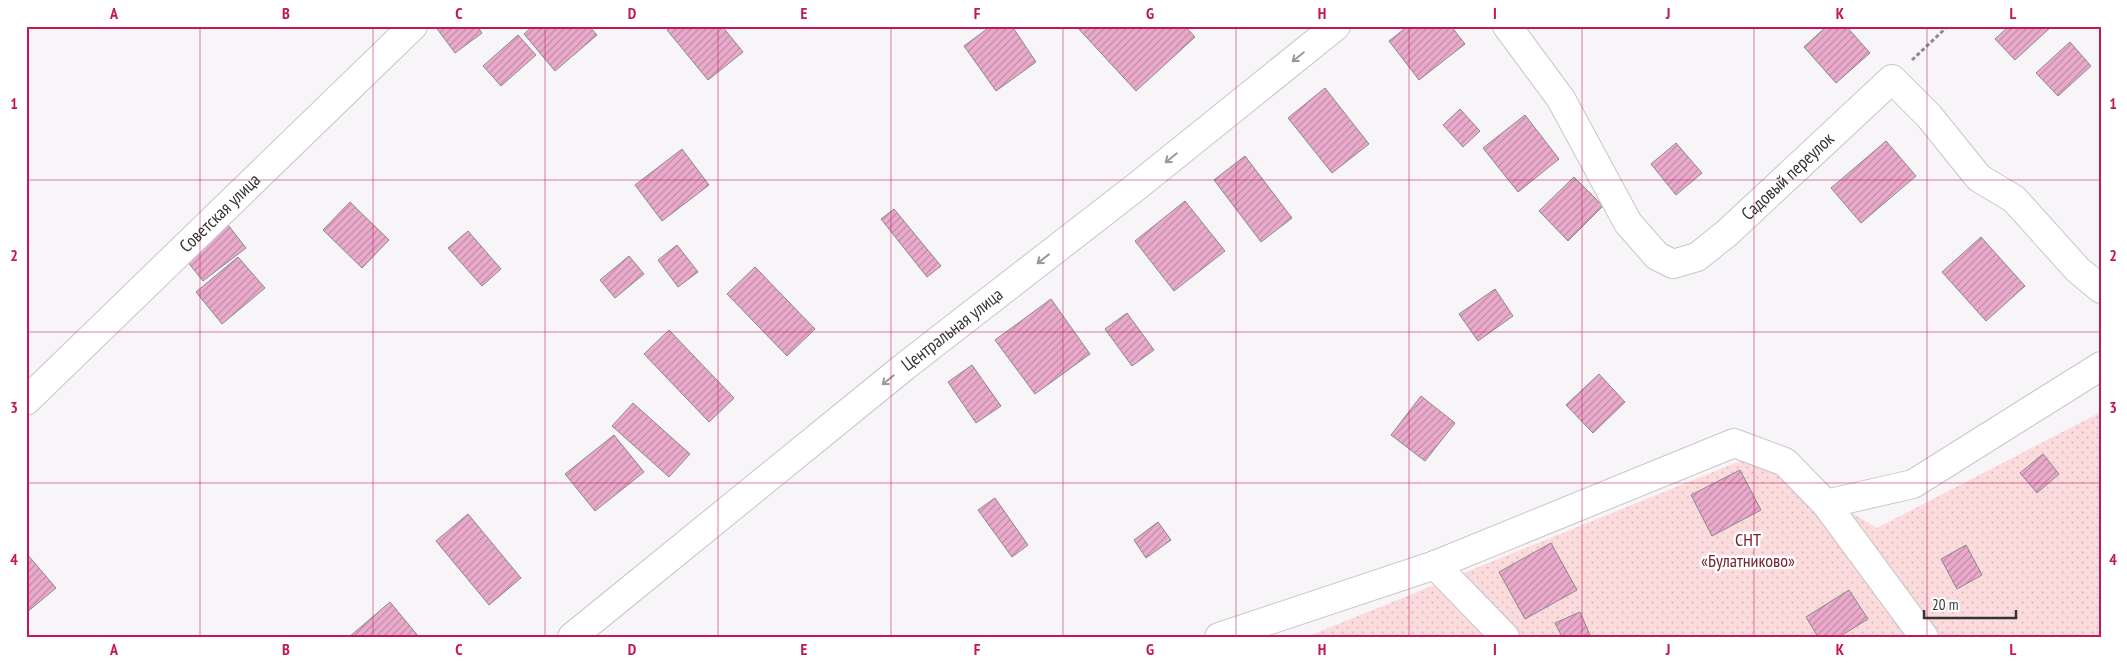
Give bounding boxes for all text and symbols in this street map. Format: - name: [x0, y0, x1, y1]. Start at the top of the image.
- text: A: [109, 3, 119, 23]
- text: B: [282, 3, 290, 23]
- text: C: [455, 3, 463, 23]
- text: D: [628, 3, 637, 23]
- text: E: [801, 3, 808, 23]
- text: F: [974, 3, 981, 23]
- text: G: [1146, 3, 1154, 23]
- text: H: [1318, 3, 1326, 23]
- text: I: [1493, 3, 1497, 23]
- text: J: [1665, 3, 1670, 23]
- text: K: [1836, 3, 1845, 23]
- text: L: [2010, 3, 2017, 23]
- one-way arrow: [1292, 51, 1305, 62]
- text: 1: [10, 93, 18, 113]
- text: 1: [2109, 93, 2117, 113]
- street label: Садовый переулок: [1736, 127, 1839, 225]
- one-way arrow: [1165, 153, 1178, 164]
- street label: Советская улица: [174, 168, 265, 257]
- text: 2: [10, 245, 18, 265]
- text: 2: [2109, 245, 2117, 265]
- one-way arrow: [1037, 253, 1050, 264]
- street label: Центральная улица: [897, 283, 1007, 376]
- one-way arrow: [881, 375, 894, 386]
- text: 3: [10, 397, 18, 417]
- text: 3: [2109, 397, 2117, 417]
- park label: СНТ «Булатниково»: [1701, 528, 1795, 572]
- text: 4: [10, 549, 18, 569]
- text: 4: [2109, 549, 2117, 569]
- scale bar: [1924, 588, 2017, 620]
- text: 20 m: [1932, 595, 1958, 614]
- text: A: [109, 639, 119, 659]
- text: B: [282, 639, 290, 659]
- text: C: [455, 639, 463, 659]
- text: D: [628, 639, 637, 659]
- text: E: [801, 639, 808, 659]
- text: F: [974, 639, 981, 659]
- text: G: [1146, 639, 1154, 659]
- text: H: [1318, 639, 1326, 659]
- text: I: [1493, 639, 1497, 659]
- text: J: [1665, 639, 1670, 659]
- text: K: [1836, 639, 1845, 659]
- text: L: [2010, 639, 2017, 659]

